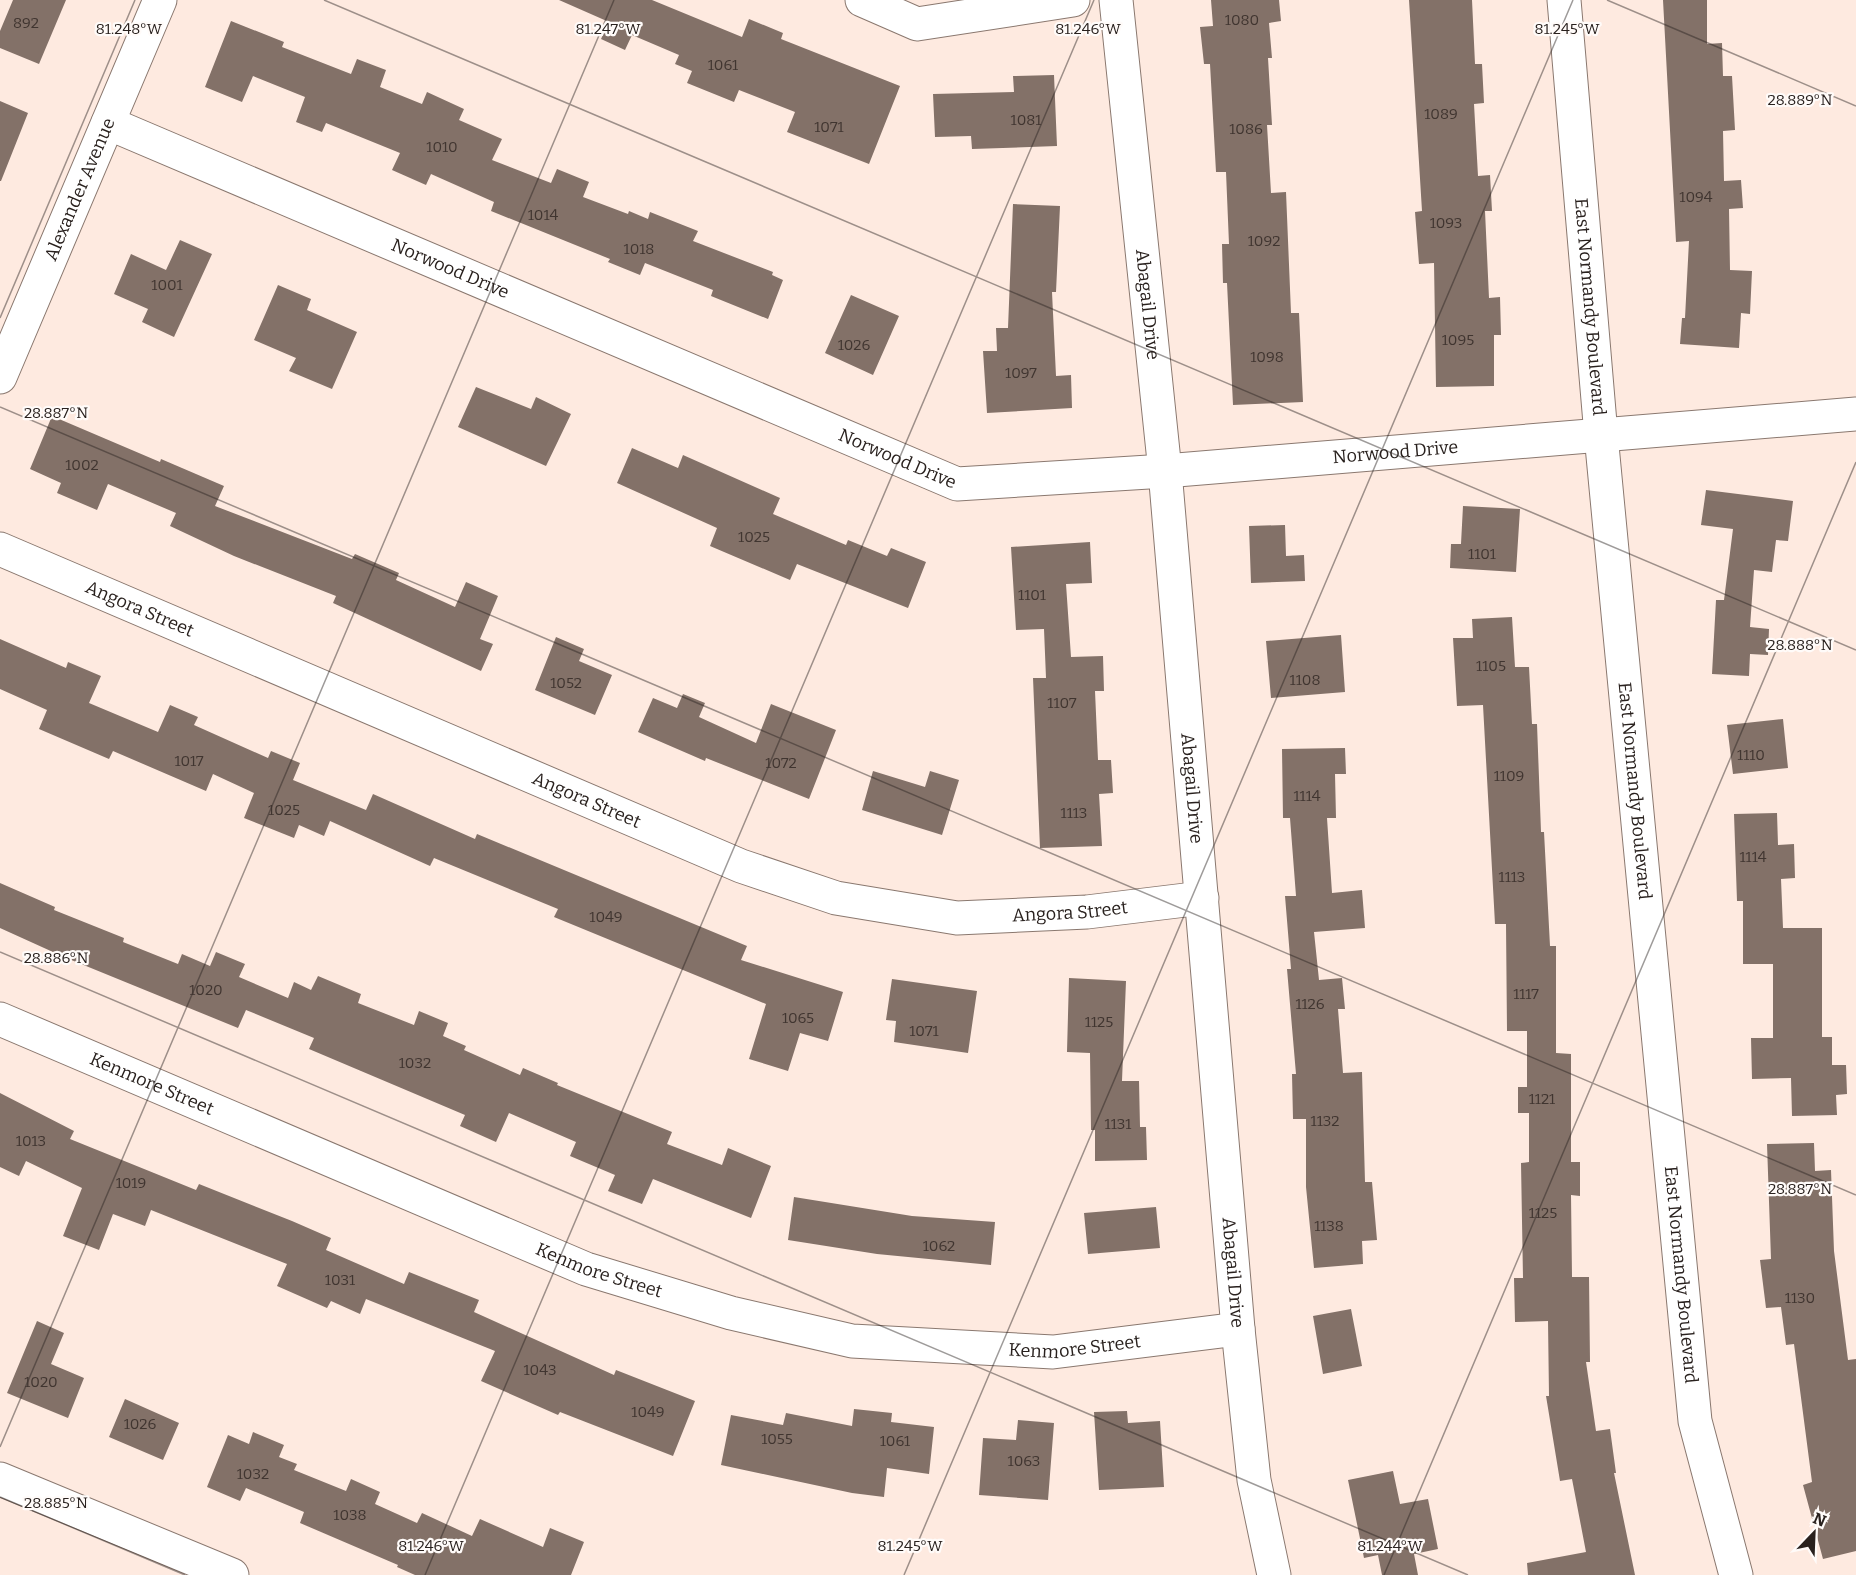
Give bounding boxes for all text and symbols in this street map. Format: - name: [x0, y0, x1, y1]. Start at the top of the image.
- house number: 1080: [1225, 11, 1259, 29]
- house number: 892: [13, 14, 39, 32]
- text: 81.248°W: [96, 20, 163, 38]
- text: 81.247°W: [575, 20, 641, 38]
- text: 81.246°W: [1055, 20, 1121, 38]
- text: 81.245°W: [1534, 20, 1600, 38]
- house number: 1061: [708, 56, 738, 74]
- text: 28.889°N: [1768, 91, 1833, 109]
- house number: 1089: [1424, 105, 1458, 123]
- house number: 1081: [1011, 111, 1041, 129]
- street label: Alexander Avenue: [40, 114, 120, 264]
- house number: 1071: [814, 118, 844, 136]
- house number: 1086: [1229, 120, 1263, 138]
- house number: 1010: [426, 138, 458, 156]
- house number: 1094: [1679, 188, 1713, 206]
- street label: East Normandy Boulevard: [1570, 197, 1610, 417]
- house number: 1014: [528, 206, 558, 224]
- house number: 1093: [1430, 214, 1462, 232]
- house number: 1092: [1248, 232, 1280, 250]
- street label: Norwood Drive: [388, 234, 513, 303]
- house number: 1018: [624, 240, 654, 258]
- street label: Abagail Drive: [1131, 248, 1164, 361]
- house number: 1001: [151, 276, 183, 294]
- house number: 1095: [1442, 331, 1474, 349]
- house number: 1026: [838, 336, 871, 354]
- house number: 1098: [1250, 348, 1284, 366]
- house number: 1097: [1005, 364, 1037, 382]
- text: 28.887°N: [24, 404, 88, 422]
- street label: Norwood Drive: [835, 424, 960, 493]
- street label: Norwood Drive: [1332, 436, 1459, 468]
- house number: 1002: [65, 456, 99, 474]
- house number: 1025: [738, 528, 770, 546]
- house number: 1101: [1468, 545, 1496, 563]
- street label: Angora Street: [82, 576, 198, 642]
- house number: 1101: [1018, 586, 1046, 604]
- text: 28.888°N: [1767, 636, 1833, 654]
- house number: 1105: [1476, 657, 1506, 675]
- house number: 1108: [1290, 671, 1320, 689]
- house number: 1052: [550, 674, 582, 692]
- street label: East Normandy Boulevard: [1614, 681, 1656, 901]
- house number: 1107: [1047, 694, 1077, 712]
- street label: Abagail Drive: [1176, 732, 1208, 845]
- house number: 1110: [1737, 746, 1765, 764]
- house number: 1017: [174, 752, 204, 770]
- house number: 1072: [765, 754, 797, 772]
- street label: Angora Street: [529, 767, 645, 833]
- house number: 1109: [1494, 767, 1524, 785]
- house number: 1114: [1293, 787, 1321, 805]
- house number: 1025: [268, 801, 300, 819]
- house number: 1113: [1061, 804, 1087, 822]
- house number: 1114: [1739, 848, 1767, 866]
- house number: 1113: [1499, 868, 1525, 886]
- street label: Angora Street: [1012, 896, 1129, 926]
- house number: 1049: [589, 908, 623, 926]
- text: 28.886°N: [24, 949, 88, 967]
- house number: 1020: [189, 981, 223, 999]
- house number: 1117: [1513, 985, 1539, 1003]
- house number: 1126: [1295, 995, 1325, 1013]
- house number: 1065: [782, 1009, 814, 1027]
- house number: 1125: [1085, 1013, 1113, 1031]
- house number: 1071: [909, 1022, 939, 1040]
- street label: Kenmore Street: [86, 1048, 218, 1120]
- house number: 1032: [399, 1054, 431, 1072]
- house number: 1121: [1529, 1090, 1555, 1108]
- house number: 1132: [1311, 1112, 1339, 1130]
- house number: 1131: [1105, 1115, 1131, 1133]
- house number: 1013: [16, 1132, 46, 1150]
- street label: East Normandy Boulevard: [1660, 1165, 1702, 1385]
- house number: 1019: [116, 1174, 146, 1192]
- text: 28.887°N: [1768, 1180, 1832, 1198]
- house number: 1125: [1529, 1204, 1557, 1222]
- street label: Abagail Drive: [1218, 1216, 1249, 1329]
- house number: 1138: [1314, 1217, 1344, 1235]
- house number: 1062: [923, 1237, 955, 1255]
- street label: Kenmore Street: [533, 1238, 665, 1303]
- house number: 1031: [325, 1271, 355, 1289]
- house number: 1130: [1785, 1289, 1815, 1307]
- street label: Kenmore Street: [1008, 1330, 1142, 1363]
- house number: 1043: [523, 1361, 557, 1379]
- house number: 1020: [24, 1373, 58, 1391]
- house number: 1049: [631, 1403, 665, 1421]
- house number: 1026: [124, 1415, 157, 1433]
- house number: 1055: [761, 1430, 793, 1448]
- house number: 1061: [880, 1432, 910, 1450]
- house number: 1063: [1008, 1452, 1040, 1470]
- house number: 1032: [237, 1465, 269, 1483]
- text: 28.885°N: [24, 1494, 88, 1512]
- north arrow: [1784, 1503, 1844, 1563]
- house number: 1038: [333, 1506, 367, 1524]
- text: N: [1810, 1508, 1829, 1531]
- text: 81.246°W: [398, 1537, 464, 1555]
- text: 81.245°W: [877, 1537, 943, 1555]
- text: 81.244°W: [1357, 1537, 1423, 1555]

